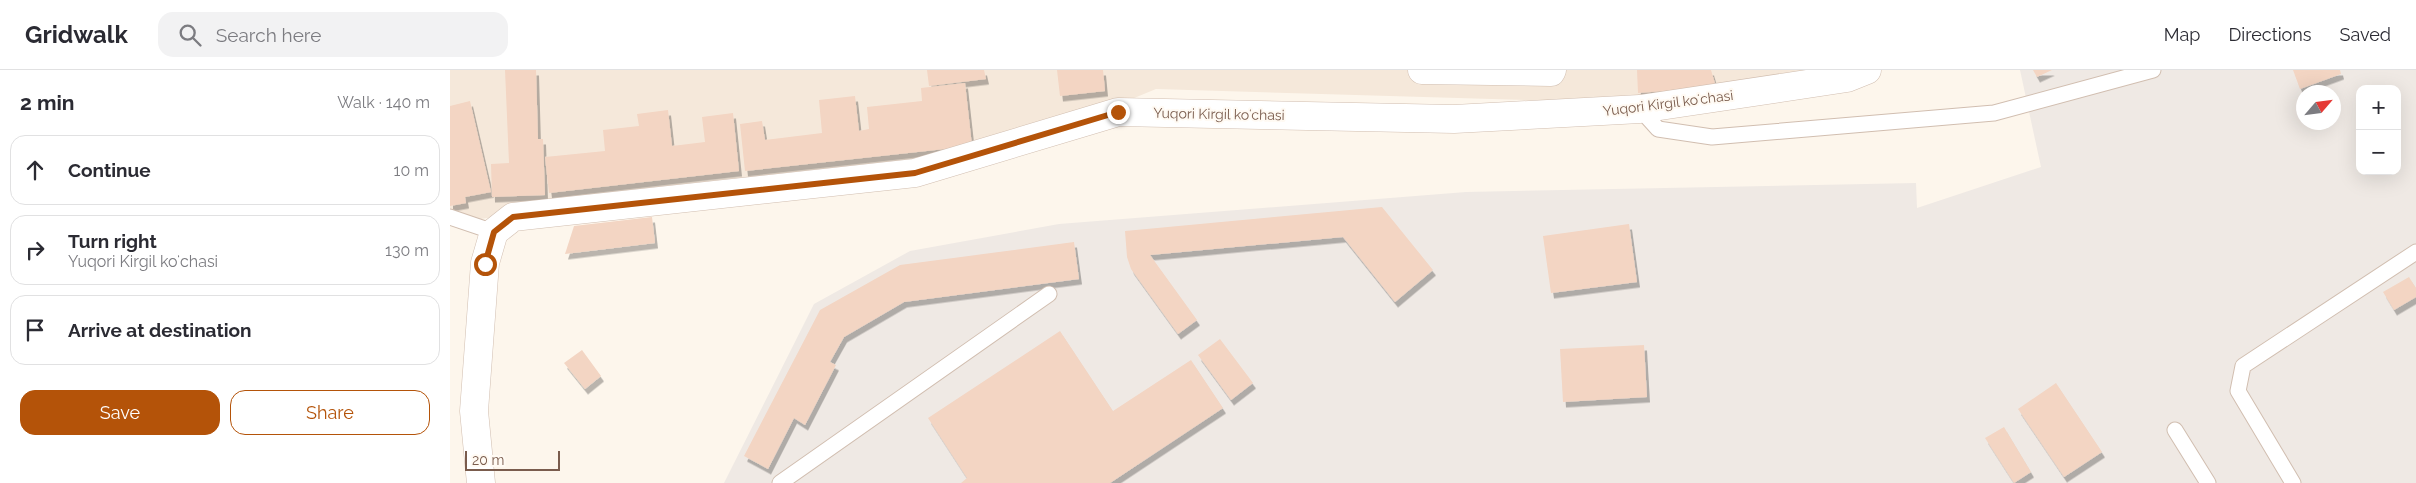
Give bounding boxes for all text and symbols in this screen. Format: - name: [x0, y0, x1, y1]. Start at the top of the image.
- search box: [158, 12, 508, 57]
- text: Gridwalk: [25, 20, 128, 49]
- icon: search: [176, 21, 204, 49]
- text: Search here: [216, 24, 321, 46]
- text: Map: [2164, 24, 2200, 45]
- text: Directions: [2228, 24, 2312, 45]
- text: Saved: [2340, 24, 2391, 45]
- north arrow: [2296, 85, 2341, 130]
- map controls: [2356, 85, 2401, 175]
- button: +: [2356, 85, 2401, 130]
- street label: Yuqori Kirgil koʻchasi: [1602, 87, 1734, 119]
- text: 2 min: [20, 90, 74, 115]
- text: Walk · 140 m: [337, 93, 430, 112]
- route end: [1107, 101, 1130, 124]
- street label: Yuqori Kirgil koʻchasi: [1153, 105, 1285, 123]
- button: −: [2356, 130, 2401, 175]
- icon: ahead: [21, 156, 49, 184]
- text: Continue: [68, 159, 151, 181]
- text: 10 m: [394, 161, 429, 180]
- text: Turn right: [68, 230, 157, 252]
- icon: right: [21, 236, 49, 264]
- text: 130 m: [385, 241, 429, 260]
- text: Yuqori Kirgil koʻchasi: [68, 252, 218, 271]
- route start: [474, 253, 497, 276]
- icon: arrive: [21, 316, 49, 344]
- text: Arrive at destination: [68, 319, 252, 341]
- button: Save: [20, 390, 220, 435]
- button: Share: [230, 390, 430, 435]
- scale bar: [465, 448, 560, 471]
- text: 20 m: [472, 452, 504, 468]

